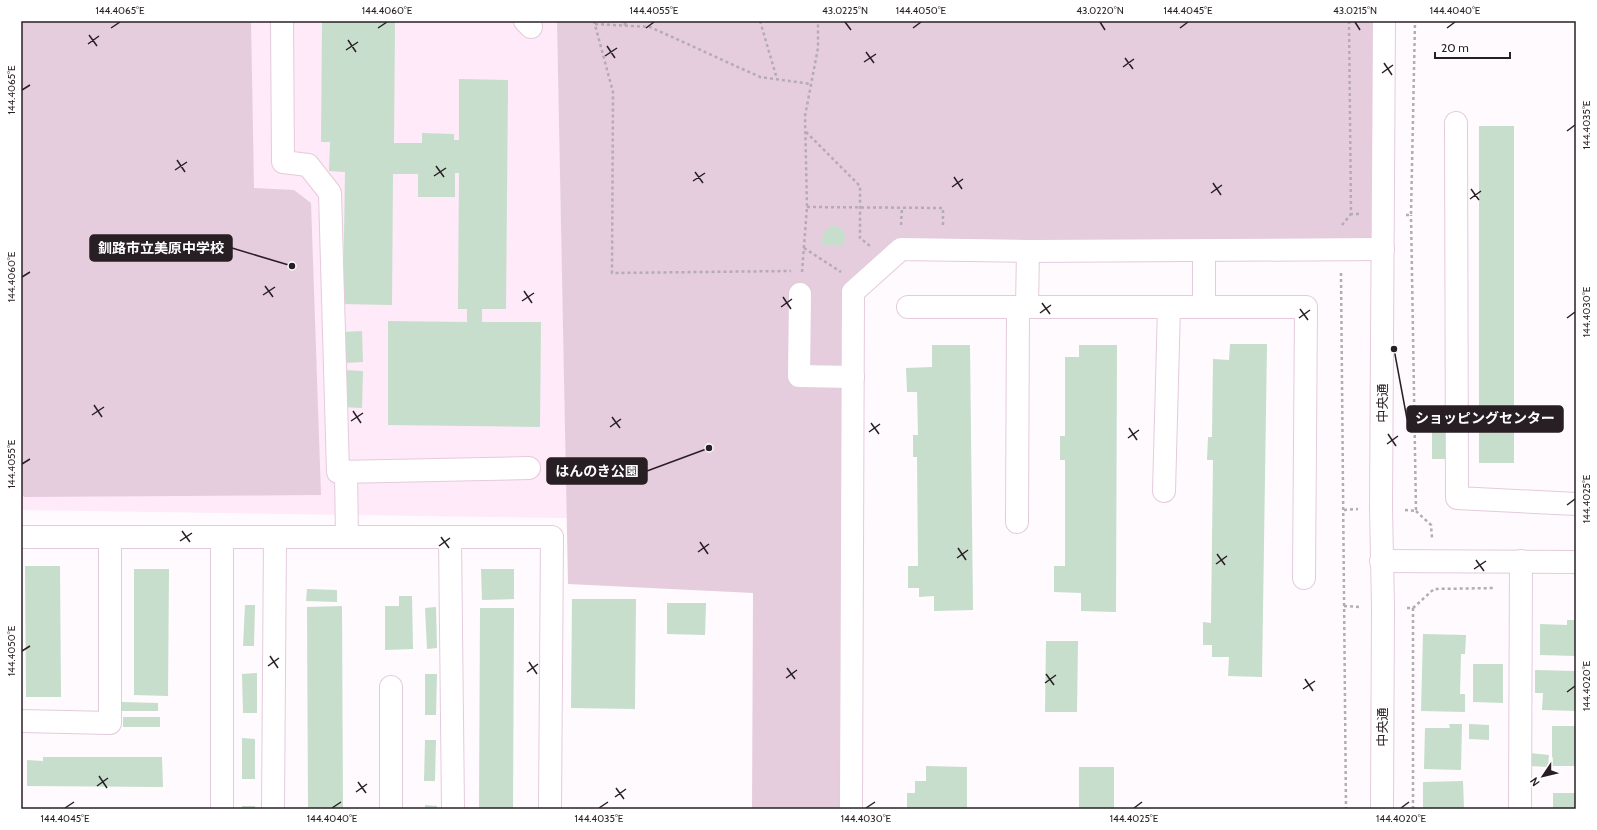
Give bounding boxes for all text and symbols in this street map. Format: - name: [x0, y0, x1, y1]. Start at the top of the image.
- text: 144.4065°E: [95, 4, 145, 17]
- text: 144.4060°E: [362, 4, 413, 17]
- text: 144.4055°E: [630, 4, 679, 17]
- text: 43.0225°N: [822, 4, 868, 17]
- text: 144.4050°E: [896, 4, 947, 17]
- text: 43.0220°N: [1076, 4, 1124, 17]
- text: 144.4045°E: [1163, 4, 1213, 17]
- text: 43.0215°N: [1333, 4, 1377, 17]
- text: 144.4040°E: [1430, 4, 1481, 17]
- scale bar: [1435, 34, 1510, 60]
- text: 20 m: [1441, 40, 1469, 55]
- text: 144.4065°E: [5, 65, 18, 115]
- text: 144.4035°E: [1580, 100, 1593, 149]
- callout: 釧路市立美原中学校: [90, 235, 232, 261]
- text: 釧路市立美原中学校: [98, 239, 224, 257]
- text: 144.4060°E: [5, 251, 18, 302]
- text: 144.4030°E: [1580, 286, 1593, 337]
- street label: 中央通: [1374, 383, 1390, 423]
- callout: ショッピングセンター: [1407, 406, 1563, 432]
- text: ショッピングセンター: [1415, 409, 1555, 427]
- text: 144.4055°E: [5, 439, 18, 488]
- callout: はんのき公園: [547, 458, 647, 484]
- text: はんのき公園: [555, 462, 639, 480]
- text: 144.4025°E: [1580, 474, 1593, 523]
- text: 144.4050°E: [5, 625, 18, 676]
- text: 144.4020°E: [1580, 660, 1593, 711]
- street label: 中央通: [1374, 707, 1390, 747]
- north arrow: [1523, 756, 1563, 796]
- text: N: [1527, 775, 1543, 789]
- text: 144.4045°E: [40, 812, 90, 825]
- text: 144.4040°E: [307, 812, 358, 825]
- text: 144.4035°E: [575, 812, 624, 825]
- text: 144.4030°E: [841, 812, 892, 825]
- text: 144.4025°E: [1110, 812, 1159, 825]
- text: 144.4020°E: [1376, 812, 1427, 825]

